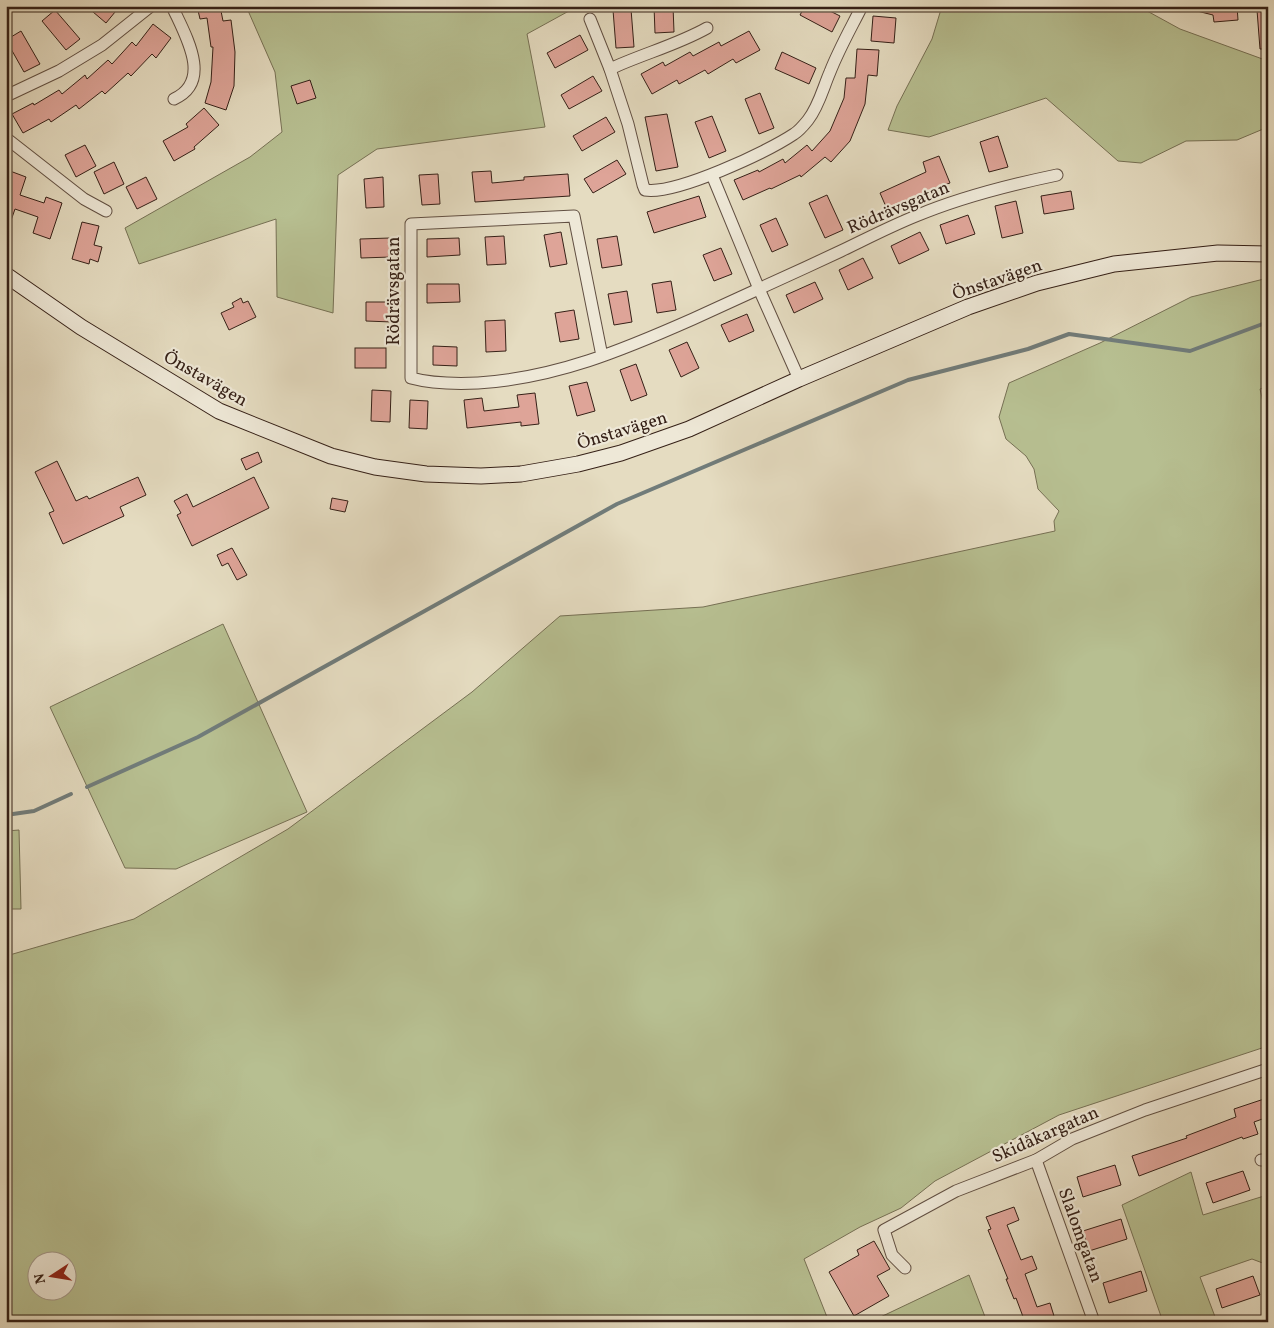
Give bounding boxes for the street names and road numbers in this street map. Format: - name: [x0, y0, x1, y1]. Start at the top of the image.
- street label: Rödrävsgatan: [844, 176, 954, 241]
- street label: Rödrävsgatan: [382, 236, 407, 345]
- street label: Önstavägen: [949, 253, 1046, 307]
- street label: Önstavägen: [159, 345, 252, 414]
- street label: Önstavägen: [574, 406, 671, 457]
- street label: Skidåkargatan: [988, 1101, 1103, 1170]
- street label: Slalomgatan: [1051, 1185, 1108, 1287]

